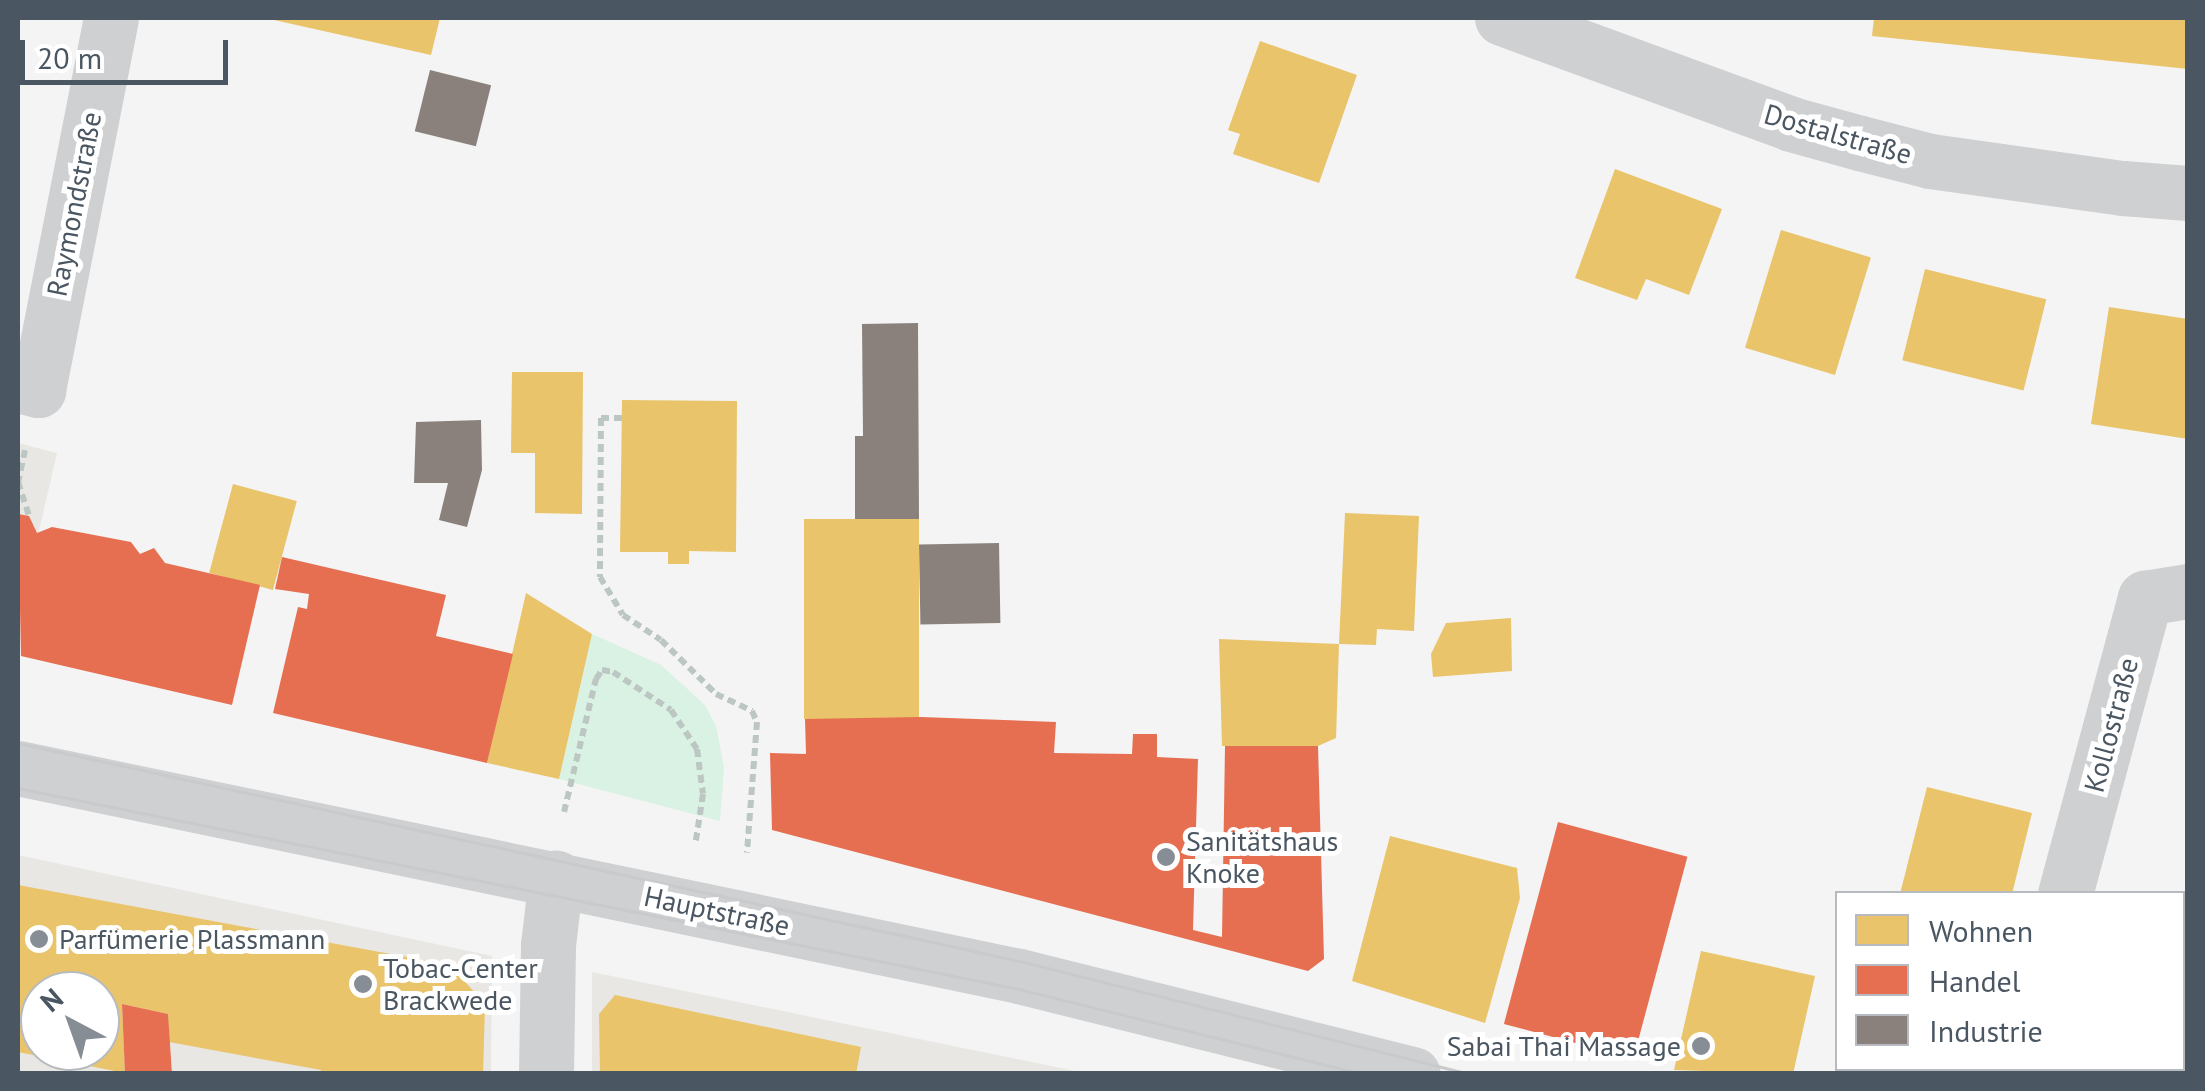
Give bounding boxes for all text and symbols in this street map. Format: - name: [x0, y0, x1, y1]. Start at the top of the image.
- scale bar: [25, 20, 232, 82]
- text: 20 m: [37, 38, 102, 77]
- street label: Dostalstraße: [1760, 97, 1916, 171]
- street label: Raymondstraße: [40, 109, 108, 299]
- street label: Kollostraße: [2077, 654, 2145, 796]
- place label: Sanitätshaus Knoke: [1186, 824, 1338, 890]
- marker: Sanitätshaus Knoke: [1155, 846, 1177, 868]
- street label: Hauptstraße: [641, 879, 793, 943]
- legend: [1835, 891, 2185, 1071]
- text: Wohnen: [1929, 911, 2033, 950]
- place label: Parfümerie Plassmann: [59, 922, 325, 956]
- marker: Parfümerie Plassmann: [28, 928, 50, 950]
- place label: Tobac-Center Brackwede: [383, 951, 538, 1017]
- text: Handel: [1929, 961, 2021, 1000]
- north arrow: [20, 971, 120, 1071]
- marker: Tobac-Center Brackwede: [352, 973, 374, 995]
- text: N: [32, 979, 70, 1019]
- text: Industrie: [1929, 1011, 2043, 1050]
- place label: Sabai Thai Massage: [1446, 1029, 1681, 1063]
- marker: Sabai Thai Massage: [1690, 1035, 1712, 1057]

